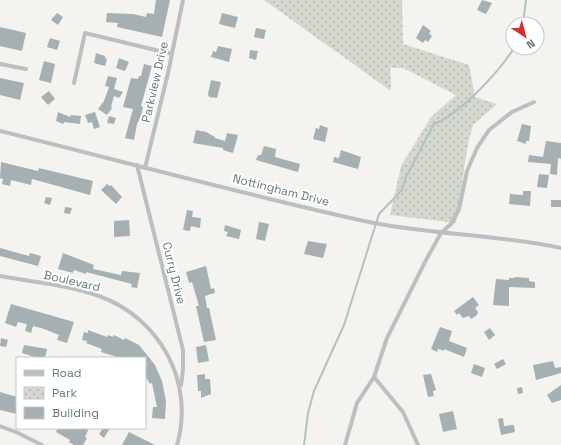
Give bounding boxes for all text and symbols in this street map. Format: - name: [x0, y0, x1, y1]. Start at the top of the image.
- north arrow: [505, 16, 545, 56]
- text: N: [524, 36, 538, 52]
- street label: Parkview Drive: [138, 40, 172, 124]
- street label: Nottingham Drive: [231, 170, 331, 210]
- street label: Curry Drive: [159, 240, 189, 306]
- street label: Boulevard: [42, 267, 102, 295]
- legend: [16, 357, 146, 429]
- text: Road: [52, 365, 81, 381]
- text: Park: [52, 385, 77, 401]
- text: Building: [52, 405, 99, 421]

